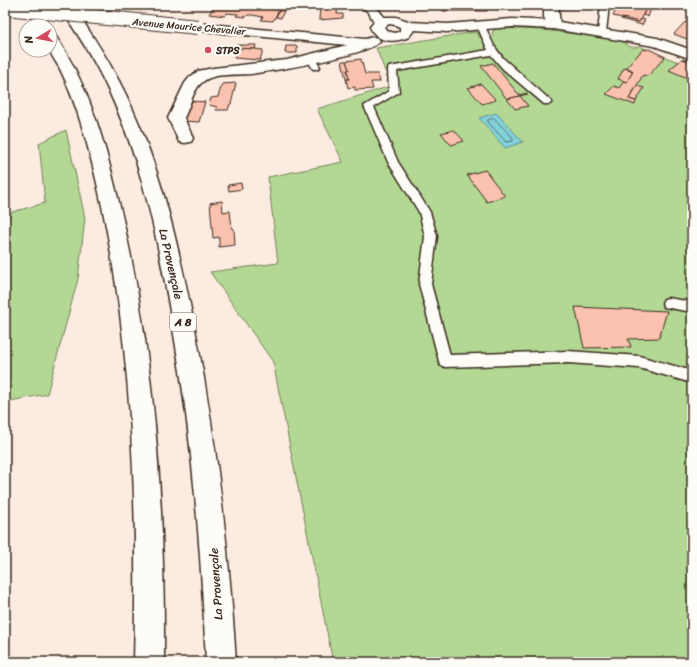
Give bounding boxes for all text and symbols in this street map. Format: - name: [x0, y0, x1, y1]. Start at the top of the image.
- street label: Avenue Maurice Chevalier: [130, 13, 247, 41]
- north arrow: [18, 18, 58, 58]
- text: N: [19, 34, 39, 46]
- place label: STPS: [215, 42, 240, 60]
- marker: STPS: [203, 45, 213, 55]
- street label: La Provençale: [152, 226, 190, 302]
- road number: A 8: [170, 313, 196, 331]
- street label: La Provençale: [203, 547, 229, 621]

